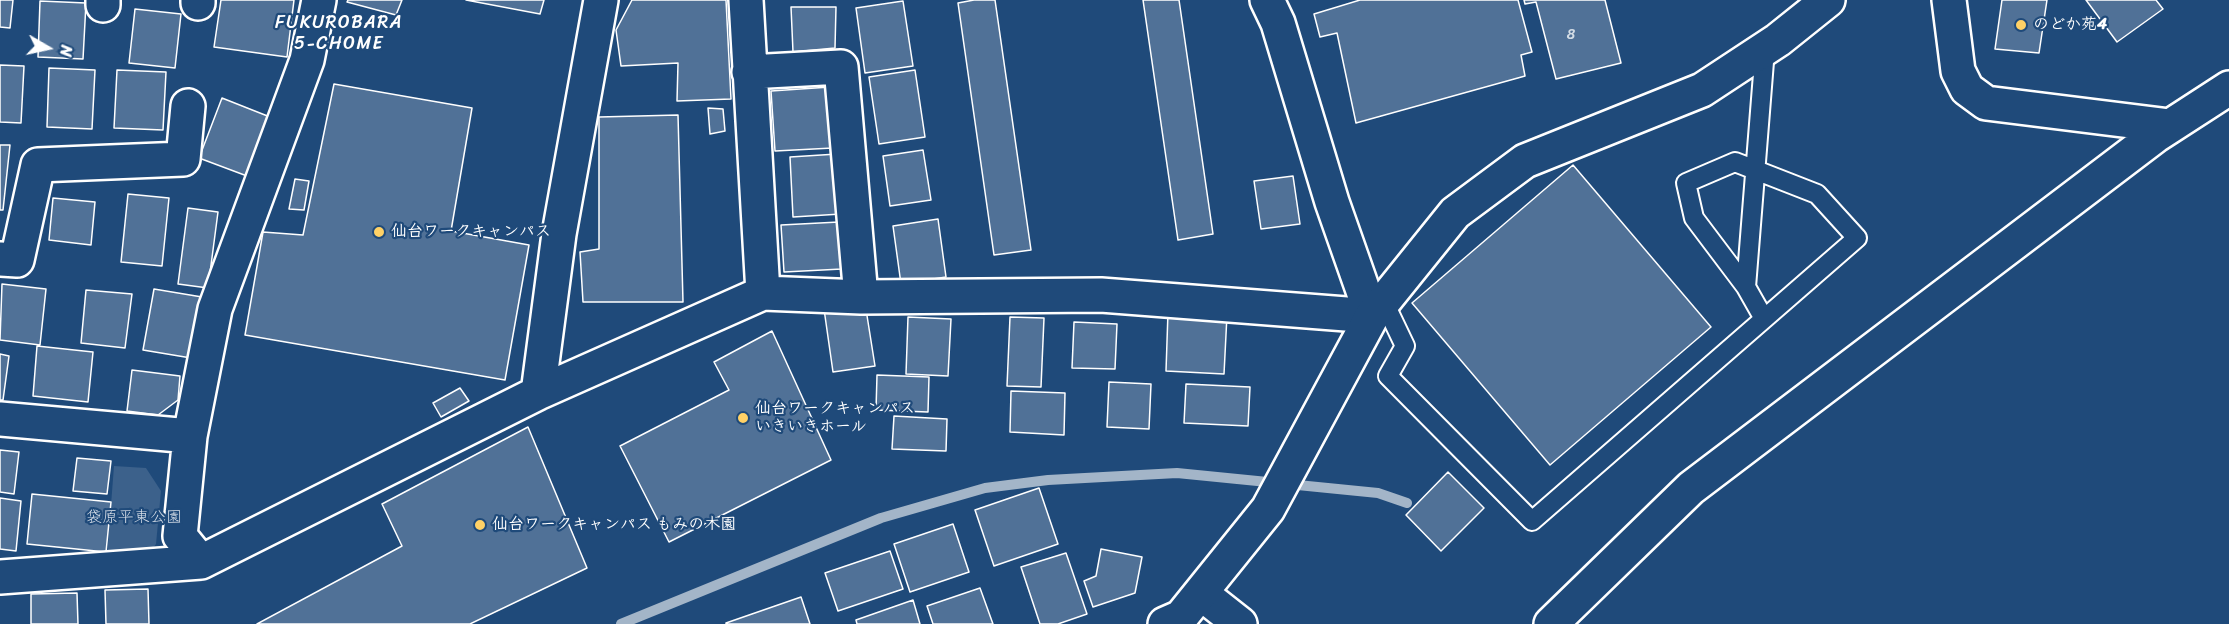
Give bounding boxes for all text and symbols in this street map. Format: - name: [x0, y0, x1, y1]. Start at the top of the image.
- district label: FUKUROBARA 5-CHOME: [275, 12, 403, 54]
- place label: のどか苑4: [2033, 15, 2107, 35]
- north arrow: [18, 18, 78, 78]
- marker: のどか苑4: [2014, 18, 2028, 32]
- house number: 8: [1567, 27, 1575, 43]
- text: N: [51, 43, 81, 59]
- place label: 仙台ワークキャンパス: [391, 222, 551, 242]
- marker: 仙台ワークキャンパス: [372, 225, 386, 239]
- place label: 仙台ワークキャンパス いきいきホール: [755, 399, 915, 437]
- marker: 仙台ワークキャンパス いきいきホール: [736, 411, 750, 425]
- park label: 袋原平東公園: [86, 508, 182, 528]
- place label: 仙台ワークキャンパス もみの木園: [492, 515, 736, 535]
- marker: 仙台ワークキャンパス もみの木園: [473, 518, 487, 532]

